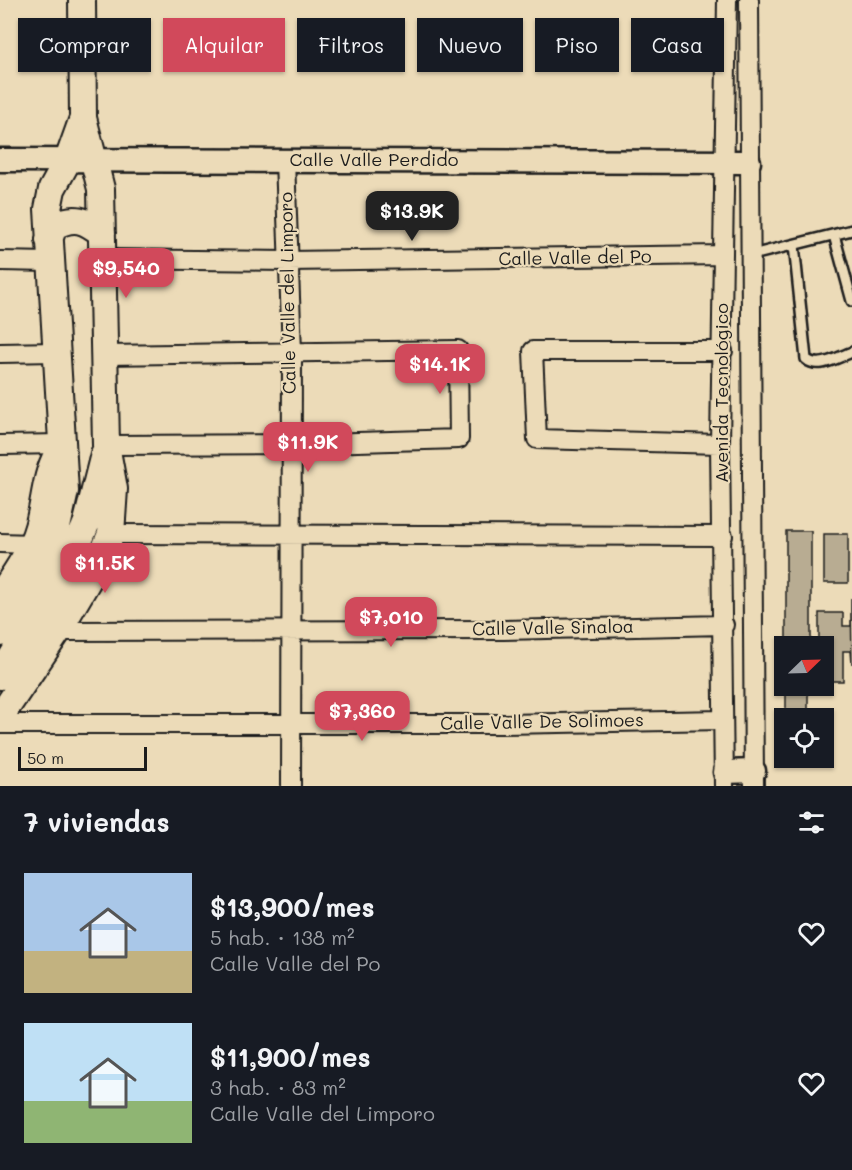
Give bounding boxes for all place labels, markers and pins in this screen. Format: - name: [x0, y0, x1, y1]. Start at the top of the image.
- pin: $13.9K: [363, 191, 461, 242]
- pin: $9,540: [77, 248, 175, 299]
- pin: $14.1K: [391, 344, 489, 395]
- pin: $11.9K: [259, 422, 357, 473]
- pin: $11.5K: [56, 543, 154, 594]
- pin: $7,010: [342, 597, 440, 648]
- pin: $7,360: [313, 691, 411, 742]

